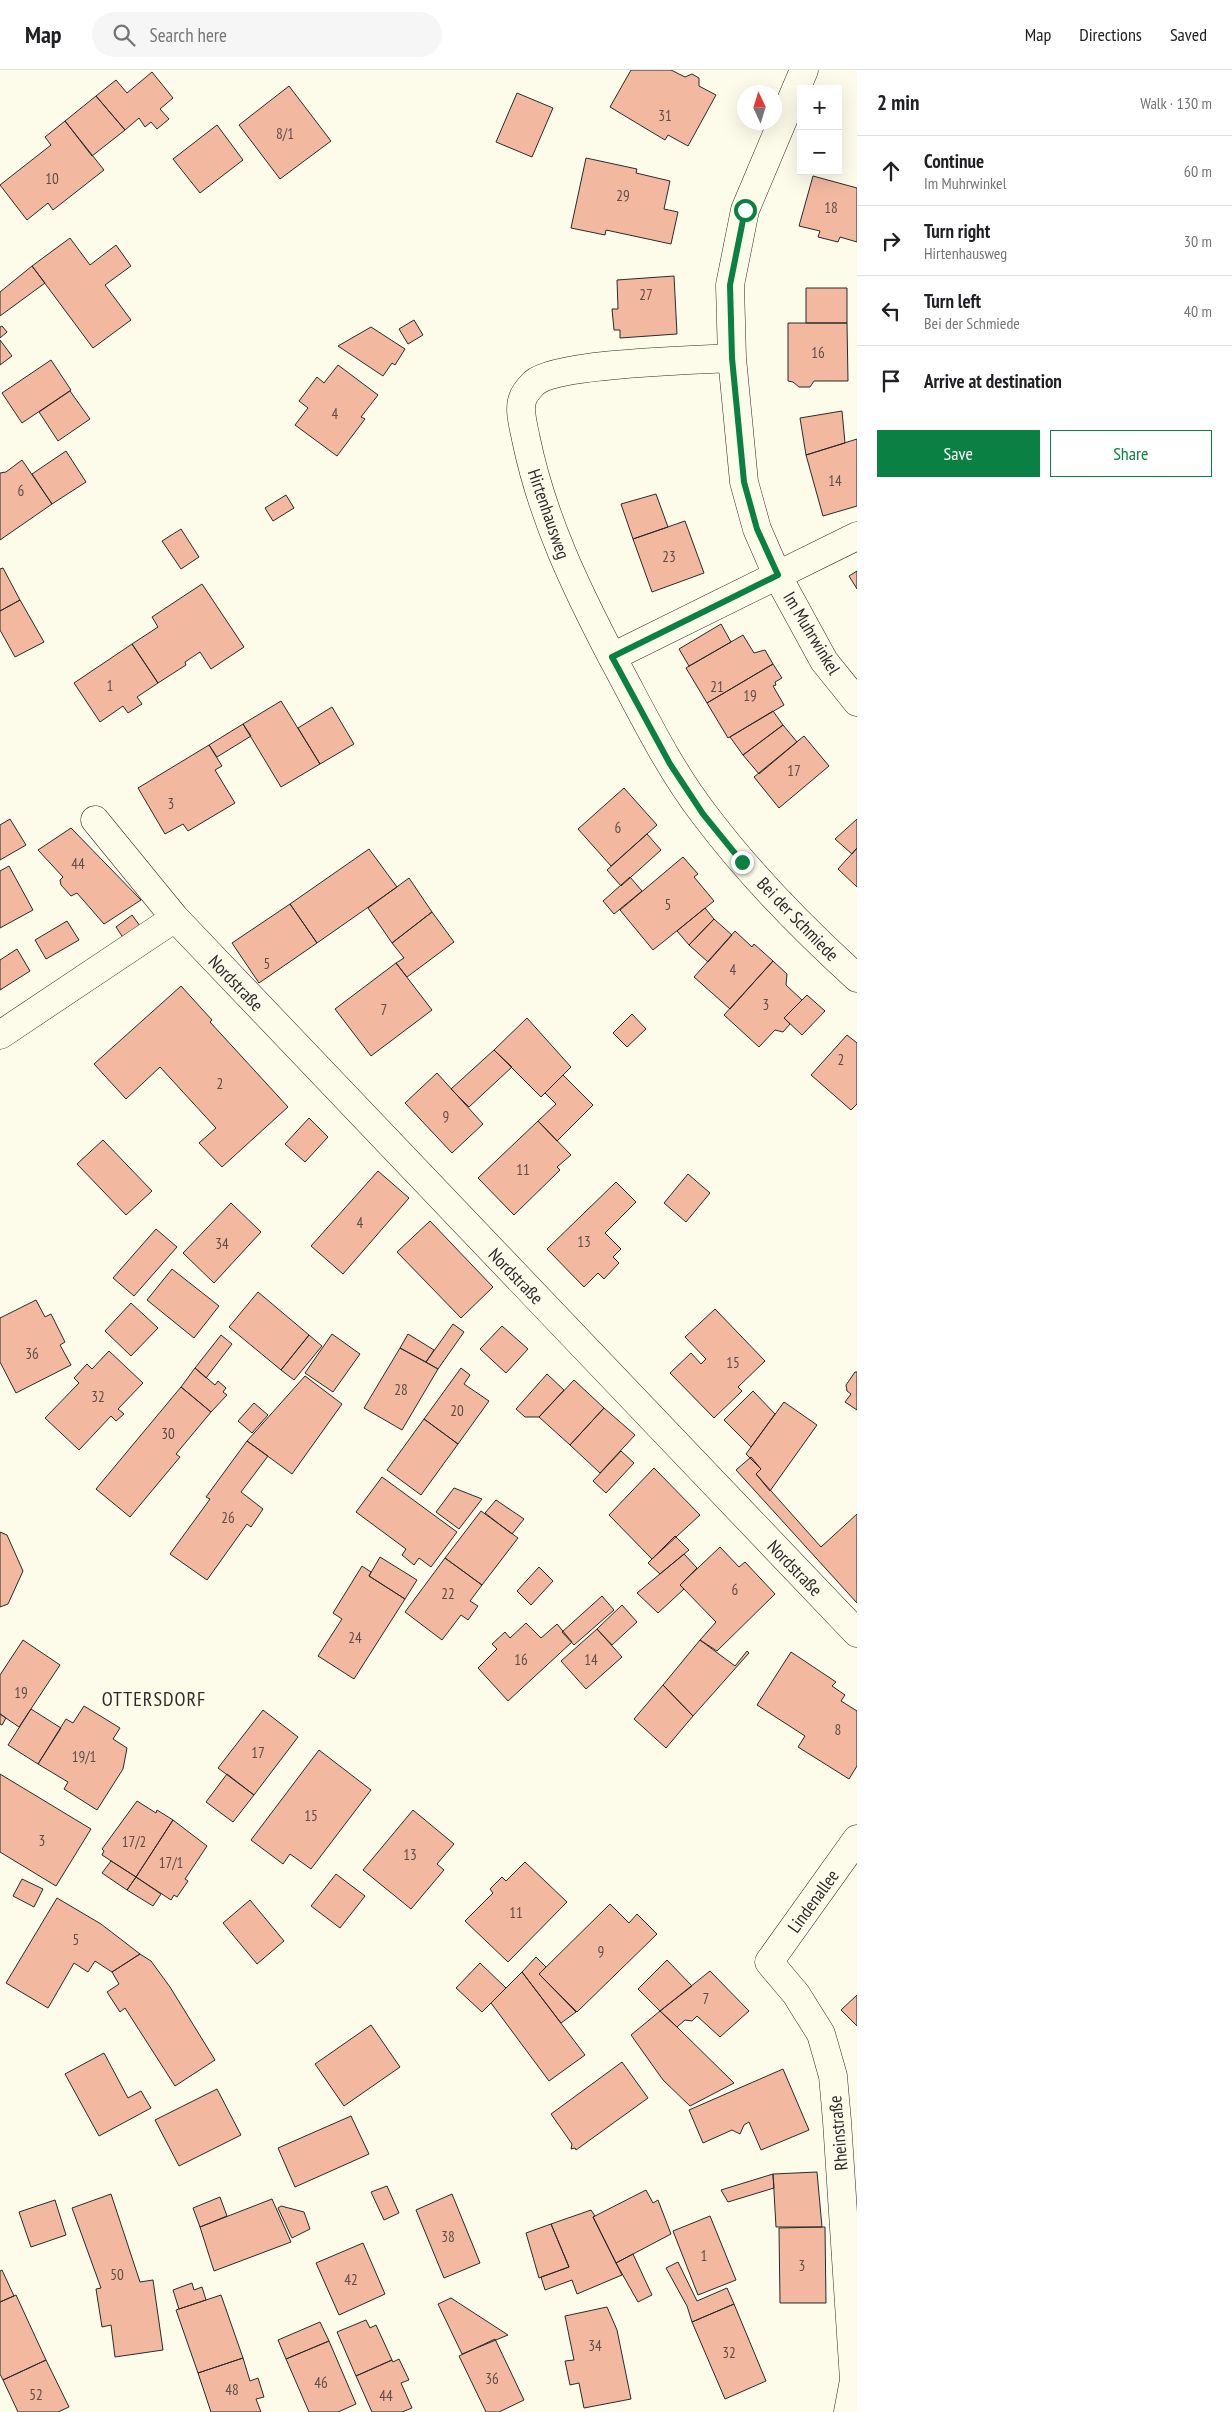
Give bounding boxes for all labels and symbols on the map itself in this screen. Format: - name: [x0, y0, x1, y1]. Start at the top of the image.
- north arrow: [737, 85, 782, 130]
- house number: 31: [658, 106, 672, 125]
- house number: 8/1: [276, 124, 294, 143]
- house number: 10: [45, 169, 59, 188]
- house number: 29: [616, 186, 630, 205]
- house number: 18: [824, 198, 838, 217]
- route start: [734, 199, 757, 222]
- house number: 27: [639, 285, 653, 304]
- house number: 16: [811, 343, 825, 362]
- house number: 4: [332, 404, 339, 423]
- street label: Hirtenhausweg: [523, 466, 575, 562]
- house number: 14: [828, 471, 842, 490]
- house number: 6: [18, 481, 25, 500]
- house number: 23: [662, 547, 676, 566]
- street label: Im Muhrwinkel: [778, 587, 846, 679]
- house number: 1: [107, 676, 113, 695]
- house number: 21: [710, 677, 724, 696]
- house number: 19: [743, 686, 757, 705]
- house number: 17: [787, 761, 801, 780]
- house number: 3: [168, 794, 174, 813]
- house number: 6: [615, 818, 622, 837]
- route end: [731, 851, 754, 874]
- house number: 44: [71, 854, 85, 873]
- street label: Bei der Schmiede: [752, 872, 844, 966]
- house number: 5: [665, 895, 671, 914]
- street label: Nordstraße: [204, 950, 268, 1016]
- house number: 5: [264, 954, 270, 973]
- house number: 4: [730, 960, 737, 979]
- house number: 3: [763, 995, 769, 1014]
- house number: 7: [381, 1000, 387, 1019]
- house number: 2: [838, 1050, 844, 1069]
- house number: 2: [217, 1074, 223, 1093]
- house number: 9: [443, 1107, 449, 1126]
- house number: 11: [516, 1160, 530, 1179]
- house number: 4: [357, 1213, 364, 1232]
- house number: 13: [577, 1232, 591, 1251]
- house number: 34: [215, 1234, 229, 1253]
- street label: Nordstraße: [484, 1243, 548, 1309]
- house number: 36: [25, 1344, 39, 1363]
- house number: 15: [726, 1353, 740, 1372]
- house number: 28: [394, 1380, 408, 1399]
- house number: 32: [91, 1387, 105, 1406]
- house number: 20: [450, 1401, 464, 1420]
- house number: 30: [161, 1424, 175, 1443]
- house number: 26: [221, 1508, 235, 1527]
- street label: Nordstraße: [763, 1535, 827, 1601]
- house number: 6: [732, 1580, 739, 1599]
- house number: 22: [441, 1584, 455, 1603]
- house number: 24: [348, 1628, 362, 1647]
- house number: 16: [514, 1650, 528, 1669]
- house number: 14: [584, 1650, 598, 1669]
- house number: 19: [14, 1683, 28, 1702]
- district label: OTTERSDORF: [102, 1686, 206, 1712]
- house number: 8: [835, 1720, 841, 1739]
- house number: 17: [251, 1743, 265, 1762]
- house number: 19/1: [72, 1747, 96, 1766]
- house number: 15: [304, 1806, 318, 1825]
- house number: 3: [39, 1831, 45, 1850]
- house number: 17/2: [122, 1832, 146, 1851]
- house number: 13: [403, 1845, 417, 1864]
- house number: 17/1: [159, 1853, 183, 1872]
- street label: Lindenallee: [782, 1865, 844, 1937]
- house number: 11: [509, 1903, 523, 1922]
- house number: 5: [73, 1930, 79, 1949]
- house number: 9: [598, 1942, 604, 1961]
- house number: 7: [703, 1989, 709, 2008]
- street label: Rheinstraße: [823, 2095, 853, 2171]
- house number: 38: [441, 2227, 455, 2246]
- house number: 1: [701, 2246, 707, 2265]
- house number: 3: [799, 2256, 805, 2275]
- house number: 50: [110, 2265, 124, 2284]
- house number: 42: [344, 2270, 358, 2289]
- house number: 34: [588, 2336, 602, 2355]
- house number: 32: [722, 2343, 736, 2362]
- house number: 36: [485, 2369, 499, 2388]
- house number: 46: [314, 2373, 328, 2392]
- house number: 48: [225, 2380, 239, 2399]
- house number: 52: [29, 2385, 43, 2404]
- house number: 44: [379, 2386, 393, 2405]

